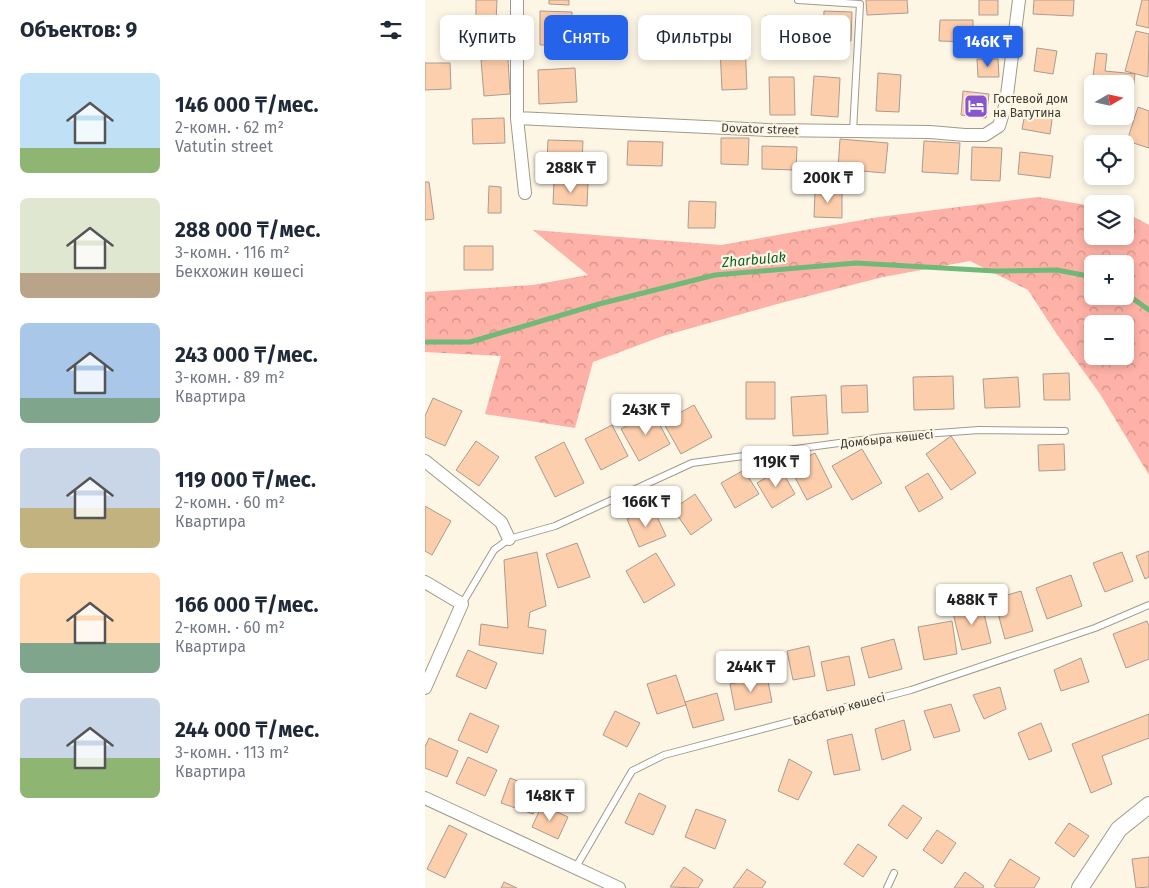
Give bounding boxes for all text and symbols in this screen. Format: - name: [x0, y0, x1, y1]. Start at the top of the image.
- chip: Купить: [440, 15, 534, 60]
- chip: Снять: [544, 15, 628, 60]
- chip: Фильтры: [638, 15, 751, 60]
- chip: Новое: [761, 15, 850, 60]
- icon: filters: [377, 16, 405, 44]
- text: Объектов: 9: [20, 17, 137, 43]
- pin: 146K ₸: [947, 26, 1029, 68]
- text: 146K ₸: [964, 32, 1012, 51]
- north arrow: [1084, 75, 1134, 125]
- map controls: [1084, 75, 1134, 365]
- text: 146 000 ₸/мес.: [175, 92, 319, 118]
- place label: Гостевой дом на Ватутина: [993, 92, 1068, 120]
- icon: home: [60, 93, 120, 153]
- hotel icon: Гостевой дом на Ватутина: [963, 93, 989, 119]
- text: 2-комн. · 62 m²: [175, 118, 284, 137]
- street label: Dovator street: [721, 121, 800, 137]
- button: locate: [1084, 135, 1134, 185]
- text: Vatutin street: [175, 137, 273, 156]
- pin: 288K ₸: [530, 152, 612, 194]
- text: 288K ₸: [546, 158, 596, 177]
- pin: 200K ₸: [787, 162, 869, 204]
- text: 200K ₸: [803, 168, 853, 187]
- button: layers: [1084, 195, 1134, 245]
- text: 288 000 ₸/мес.: [175, 217, 320, 243]
- icon: home: [60, 218, 120, 278]
- text: 3-комн. · 116 m²: [175, 243, 290, 262]
- water label: Zharbulak: [720, 249, 787, 271]
- button: +: [1084, 255, 1134, 305]
- text: Бекхожин көшесі: [175, 262, 304, 281]
- button: −: [1084, 315, 1134, 365]
- text: 243 000 ₸/мес.: [175, 342, 318, 368]
- icon: home: [60, 343, 120, 403]
- text: 3-комн. · 89 m²: [175, 368, 285, 387]
- text: Квартира: [175, 387, 246, 406]
- pin: 243K ₸: [605, 394, 687, 436]
- text: 243K ₸: [622, 400, 670, 419]
- street label: Домбыра көшесі: [839, 427, 934, 451]
- pin: 119K ₸: [735, 446, 817, 488]
- text: 119K ₸: [753, 452, 799, 471]
- text: 119 000 ₸/мес.: [175, 467, 316, 493]
- icon: home: [60, 468, 120, 528]
- pin: 166K ₸: [605, 486, 687, 528]
- text: 166K ₸: [622, 492, 670, 511]
- text: 2-комн. · 60 m²: [175, 493, 285, 512]
- text: Квартира: [175, 512, 246, 531]
- pin: 488K ₸: [931, 584, 1013, 626]
- text: 488K ₸: [947, 590, 997, 609]
- text: 166 000 ₸/мес.: [175, 592, 319, 618]
- icon: home: [60, 593, 120, 653]
- text: 2-комн. · 60 m²: [175, 618, 285, 637]
- text: Квартира: [175, 637, 246, 656]
- pin: 244K ₸: [710, 650, 792, 693]
- text: 244K ₸: [727, 657, 775, 676]
- street label: Басбатыр көшесі: [791, 690, 887, 728]
- text: 244 000 ₸/мес.: [175, 717, 319, 743]
- icon: home: [60, 718, 120, 778]
- text: 3-комн. · 113 m²: [175, 743, 289, 762]
- text: Квартира: [175, 762, 246, 781]
- pin: 148K ₸: [509, 780, 591, 822]
- text: 148K ₸: [526, 786, 574, 805]

